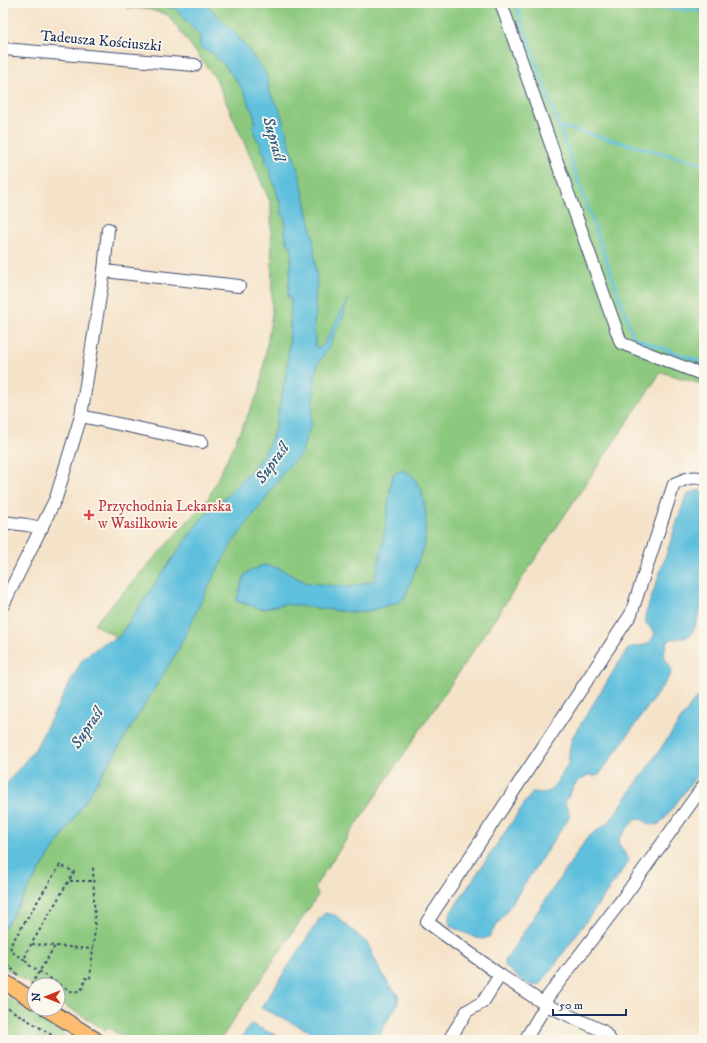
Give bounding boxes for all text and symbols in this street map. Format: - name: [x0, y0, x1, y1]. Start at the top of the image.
- street label: Tadeusza Kościuszki: [40, 26, 162, 56]
- water label: Supraśl: [258, 113, 290, 165]
- water label: Supraśl: [250, 437, 295, 488]
- place label: Przychodnia Lekarska w Wasilkowie: [97, 497, 232, 533]
- marker: Przychodnia Lekarska w Wasilkowie: [83, 509, 95, 521]
- water label: Supraśl: [65, 702, 109, 753]
- north arrow: [26, 977, 66, 1017]
- scale bar: [553, 991, 626, 1017]
- text: N: [30, 992, 44, 1002]
- text: 50 m: [559, 998, 583, 1013]

